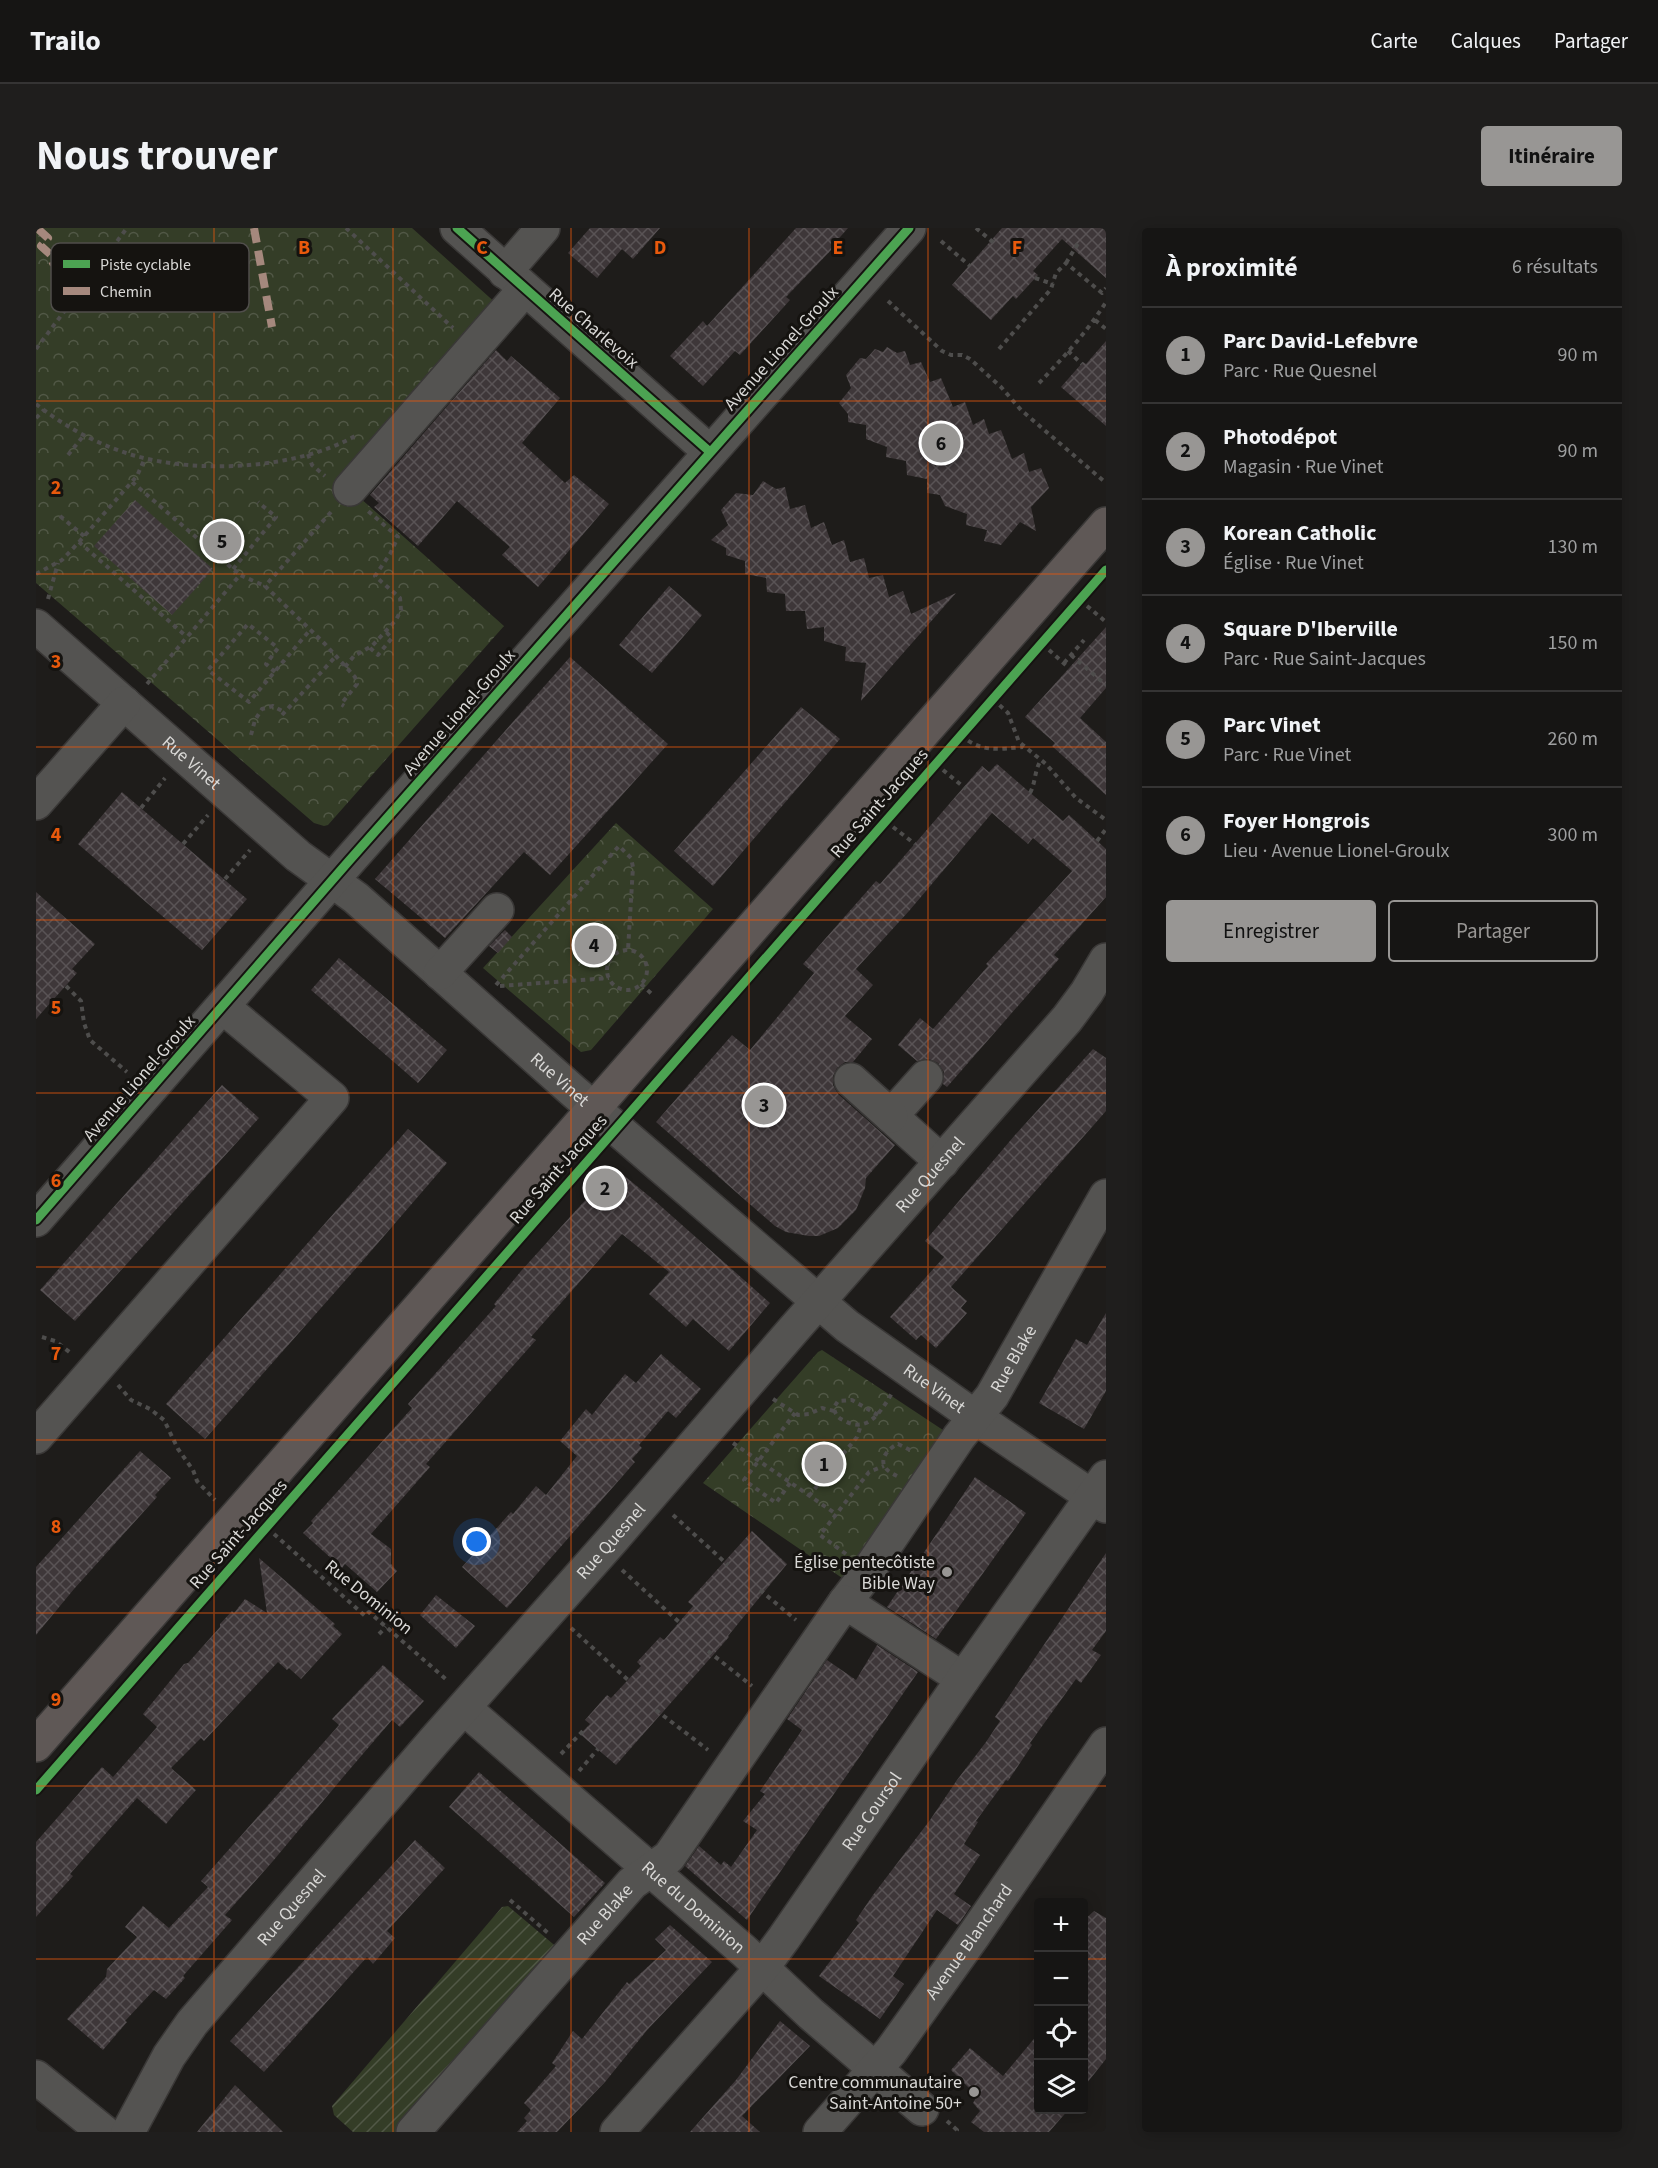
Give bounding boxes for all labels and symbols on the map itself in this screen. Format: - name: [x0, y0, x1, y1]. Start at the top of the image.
- text: B: [298, 234, 310, 262]
- text: C: [476, 234, 488, 262]
- text: D: [654, 234, 666, 262]
- text: E: [833, 234, 843, 262]
- text: F: [1012, 234, 1022, 262]
- legend: [51, 243, 249, 312]
- text: Piste cyclable: [100, 254, 191, 276]
- street label: Avenue Lionel-Groulx: [718, 280, 844, 416]
- text: Chemin: [100, 281, 152, 303]
- street label: Rue Charlevoix: [543, 282, 644, 375]
- pin: 6: [922, 420, 960, 466]
- text: 2: [51, 474, 61, 502]
- pin: 5: [202, 518, 242, 564]
- street label: Avenue Lionel-Groulx: [397, 644, 521, 781]
- text: 3: [51, 648, 61, 676]
- street label: Rue Vinet: [156, 730, 226, 796]
- street label: Rue Saint-Jacques: [825, 743, 934, 864]
- text: 4: [51, 821, 62, 849]
- pin: 4: [574, 922, 614, 968]
- text: 5: [51, 994, 61, 1022]
- street label: Avenue Lionel-Groulx: [77, 1010, 201, 1147]
- street label: Rue Vinet: [525, 1047, 594, 1112]
- pin: 3: [744, 1082, 784, 1128]
- street label: Rue Saint-Jacques: [504, 1109, 613, 1230]
- street label: Rue Quesnel: [890, 1131, 971, 1219]
- pin: 2: [586, 1166, 624, 1210]
- text: 6: [51, 1167, 61, 1195]
- street label: Rue Blake: [984, 1321, 1043, 1398]
- text: 7: [51, 1340, 61, 1368]
- street label: Rue Vinet: [898, 1358, 970, 1419]
- pin: 1: [804, 1442, 844, 1486]
- street label: Rue Saint-Jacques: [184, 1474, 293, 1595]
- street label: Rue Quesnel: [571, 1498, 652, 1585]
- text: 8: [51, 1513, 61, 1541]
- your location: [462, 1527, 491, 1556]
- place label: Église pentecôtiste Bible Way: [794, 1550, 936, 1596]
- street label: Rue Dominion: [319, 1554, 418, 1641]
- marker: Église pentecôtiste Bible Way: [940, 1565, 954, 1579]
- text: 9: [51, 1686, 61, 1714]
- street label: Rue Coursol: [836, 1767, 908, 1856]
- street label: Rue du Dominion: [636, 1856, 751, 1960]
- street label: Rue Quesnel: [251, 1864, 332, 1952]
- street label: Rue Blake: [571, 1878, 639, 1951]
- street label: Avenue Blanchard: [920, 1879, 1019, 2005]
- place label: Centre communautaire Saint-Antoine 50+: [788, 2070, 962, 2116]
- marker: Centre communautaire Saint-Antoine 50+: [967, 2085, 981, 2099]

